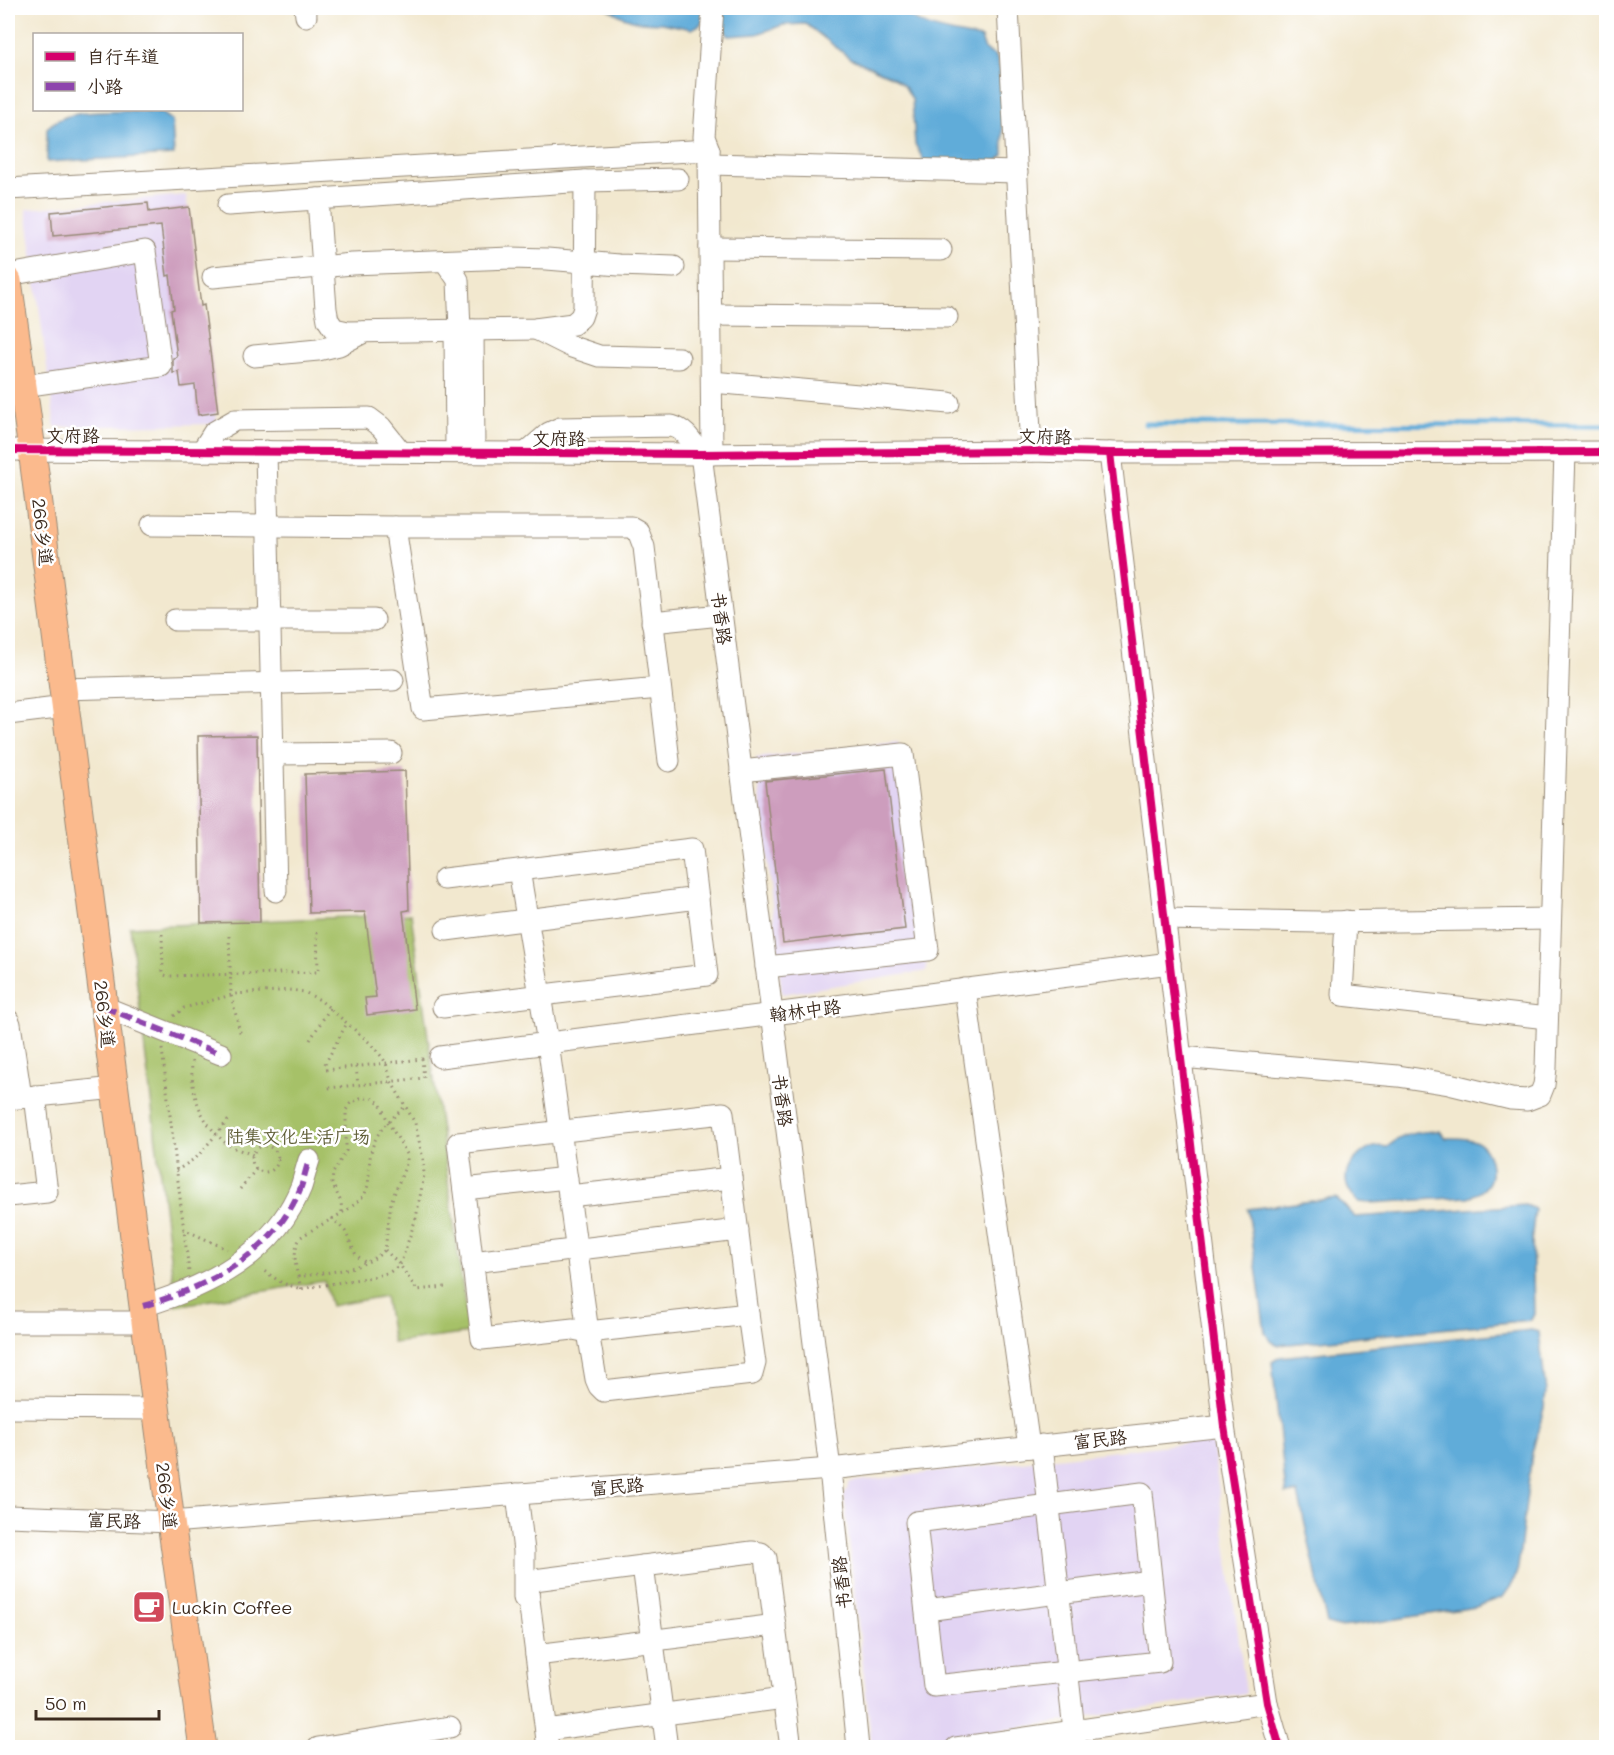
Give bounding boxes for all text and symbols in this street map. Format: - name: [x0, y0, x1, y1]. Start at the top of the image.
- legend: [33, 33, 243, 111]
- text: 自行车道: [87, 44, 159, 68]
- text: 小路: [87, 74, 123, 98]
- street label: 文府路: [46, 423, 100, 447]
- street label: 文府路: [1018, 424, 1072, 448]
- street label: 文府路: [532, 426, 586, 450]
- street label: 266乡道: [27, 497, 59, 567]
- street label: 书香路: [707, 590, 737, 646]
- street label: 266乡道: [89, 979, 121, 1049]
- street label: 翰林中路: [768, 994, 842, 1026]
- street label: 书香路: [768, 1072, 798, 1128]
- park label: 陆集文化生活广场: [226, 1124, 370, 1148]
- street label: 富民路: [1072, 1424, 1128, 1454]
- street label: 266乡道: [151, 1461, 183, 1531]
- street label: 富民路: [589, 1472, 645, 1500]
- street label: 富民路: [87, 1507, 141, 1533]
- street label: 书香路: [826, 1555, 856, 1611]
- cafe icon: Luckin Coffee: [131, 1589, 167, 1625]
- place label: Luckin Coffee: [172, 1595, 293, 1619]
- scale bar: [36, 1683, 159, 1721]
- text: 50 m: [45, 1691, 87, 1715]

